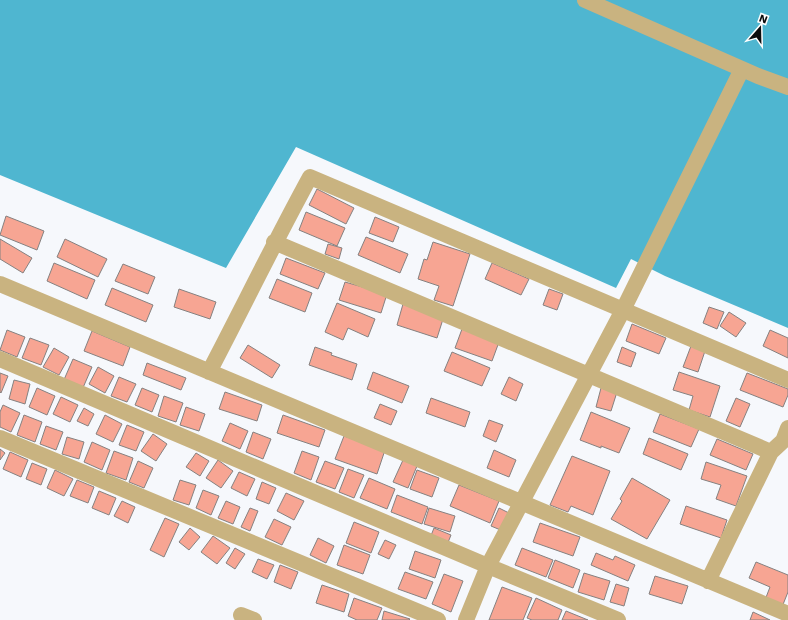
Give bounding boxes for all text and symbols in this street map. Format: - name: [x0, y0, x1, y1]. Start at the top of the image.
- north arrow: [740, 8, 780, 48]
- text: N: [757, 12, 769, 27]

